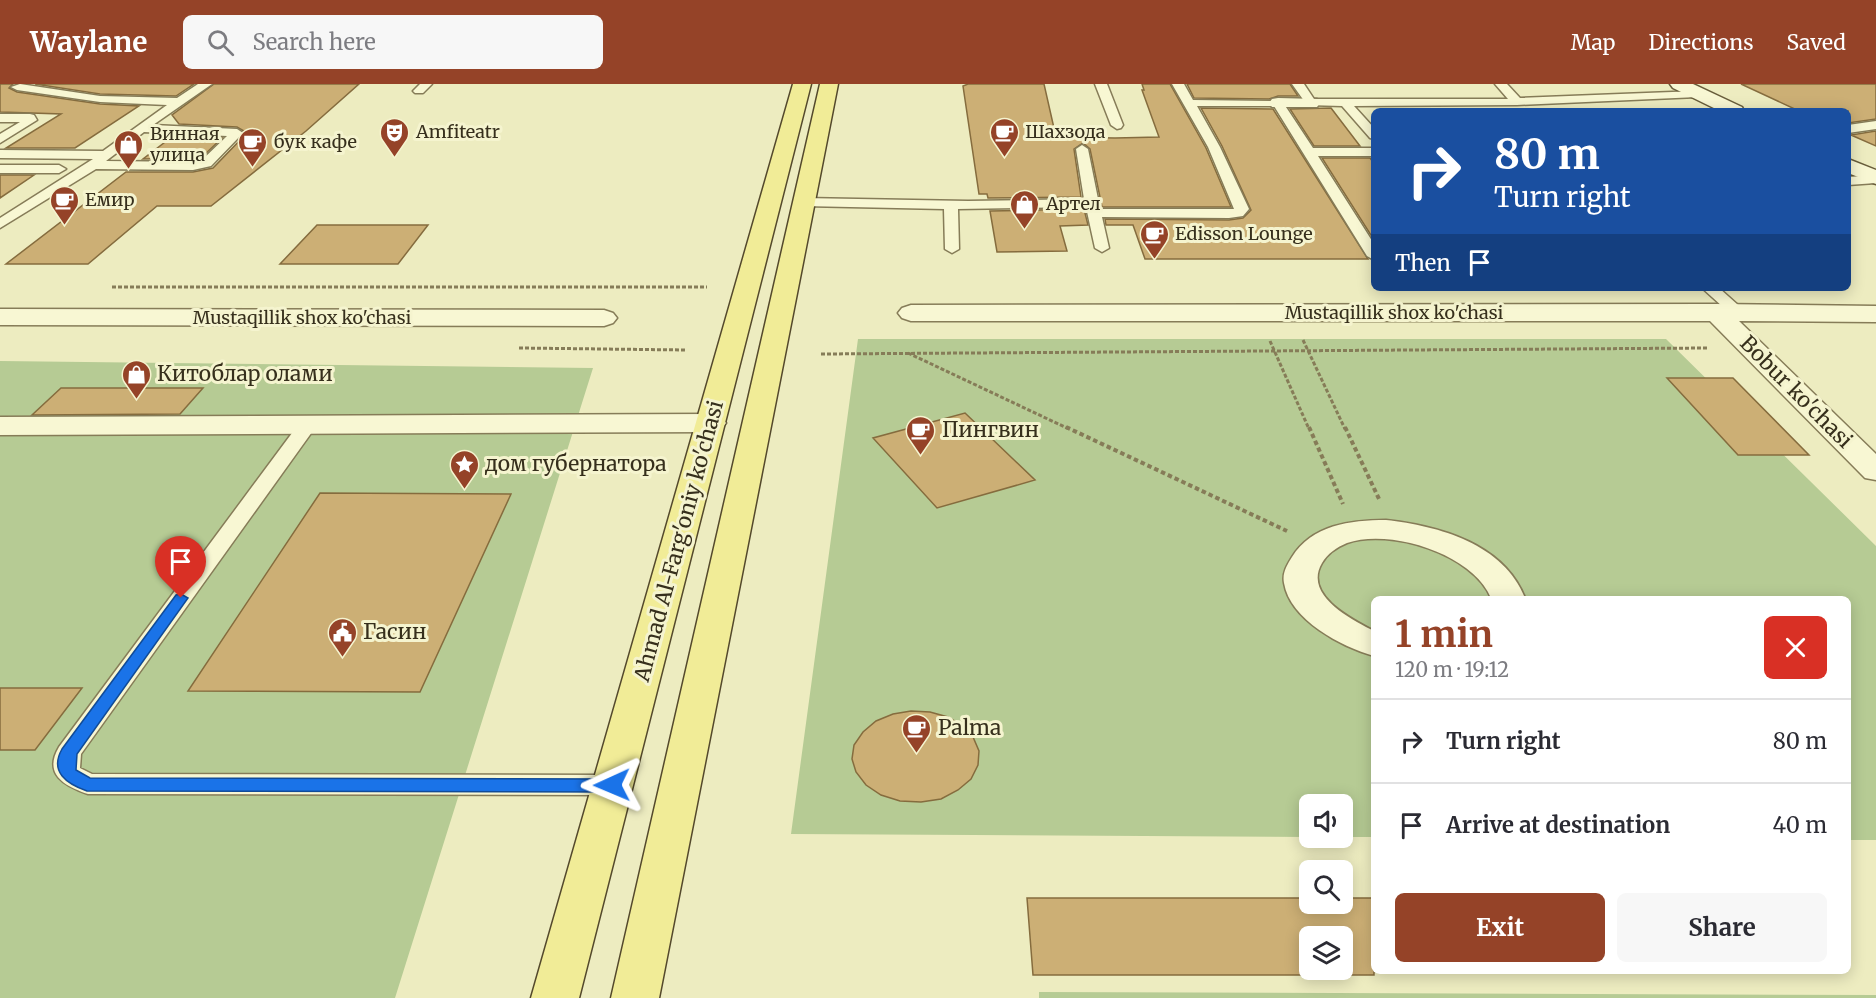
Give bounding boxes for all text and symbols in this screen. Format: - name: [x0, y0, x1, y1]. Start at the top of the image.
- search box: [183, 15, 603, 69]
- text: Waylane: [30, 24, 147, 60]
- icon: search: [204, 26, 237, 59]
- text: Search here: [252, 28, 376, 56]
- text: Map: [1571, 29, 1615, 56]
- text: Directions: [1648, 29, 1753, 56]
- text: Saved: [1786, 29, 1846, 56]
- theatre icon: Amfiteatr: [379, 116, 411, 158]
- cafe icon: Шахзода: [988, 116, 1020, 158]
- place label: Amfiteatr: [415, 120, 500, 143]
- place label: Шахзода: [1025, 120, 1106, 143]
- place label: Винная улица: [150, 122, 220, 166]
- cafe icon: бук кафе: [237, 126, 269, 168]
- shop icon: Винная улица: [113, 128, 145, 170]
- text: 80 m: [1494, 128, 1600, 180]
- place label: бук кафе: [274, 130, 357, 153]
- icon: right: [1395, 132, 1473, 210]
- text: Turn right: [1494, 180, 1631, 214]
- cafe icon: Емир: [48, 184, 80, 226]
- place label: Емир: [85, 188, 134, 211]
- shop icon: Артел: [1009, 188, 1041, 230]
- place label: Артел: [1045, 192, 1101, 215]
- cafe icon: Edisson Lounge: [1138, 218, 1170, 260]
- place label: Edisson Lounge: [1175, 222, 1313, 245]
- icon: arrive: [1463, 246, 1496, 279]
- text: Then: [1395, 249, 1451, 277]
- street label: Mustaqillik shox ko'chasi: [1285, 301, 1503, 324]
- street label: Mustaqillik shox ko'chasi: [193, 306, 411, 329]
- street label: Bobur ko'chasi: [1734, 330, 1858, 454]
- shop icon: Китоблар олами: [120, 358, 152, 400]
- place label: Китоблар олами: [157, 360, 333, 387]
- street label: Ahmad Al-Farg'oniy ko'chasi: [628, 397, 729, 685]
- cafe icon: Пингвин: [905, 414, 937, 456]
- place label: Пингвин: [942, 416, 1039, 443]
- place icon: дом губернатора: [448, 448, 480, 490]
- place label: дом губернатора: [484, 450, 667, 477]
- pin: [155, 536, 206, 598]
- icon: arrive: [164, 545, 197, 578]
- text: 1 min: [1395, 612, 1493, 657]
- public building icon: Гасин: [326, 616, 358, 658]
- button: close: [1764, 616, 1827, 679]
- place label: Гасин: [363, 618, 427, 645]
- text: 120 m · 19:12: [1395, 657, 1509, 682]
- cafe icon: Palma: [901, 712, 933, 754]
- place label: Palma: [938, 714, 1001, 741]
- icon: right: [1395, 725, 1428, 758]
- text: Turn right: [1446, 727, 1560, 755]
- text: 80 m: [1773, 727, 1827, 755]
- position arrow: [580, 753, 644, 817]
- map controls: [1299, 794, 1353, 980]
- button: sound: [1299, 794, 1353, 848]
- icon: arrive: [1395, 809, 1428, 842]
- text: Arrive at destination: [1446, 811, 1670, 839]
- text: 40 m: [1772, 811, 1827, 839]
- button: search: [1299, 860, 1353, 914]
- button: Exit: [1395, 893, 1605, 962]
- button: Share: [1617, 893, 1827, 962]
- button: layers: [1299, 926, 1353, 980]

